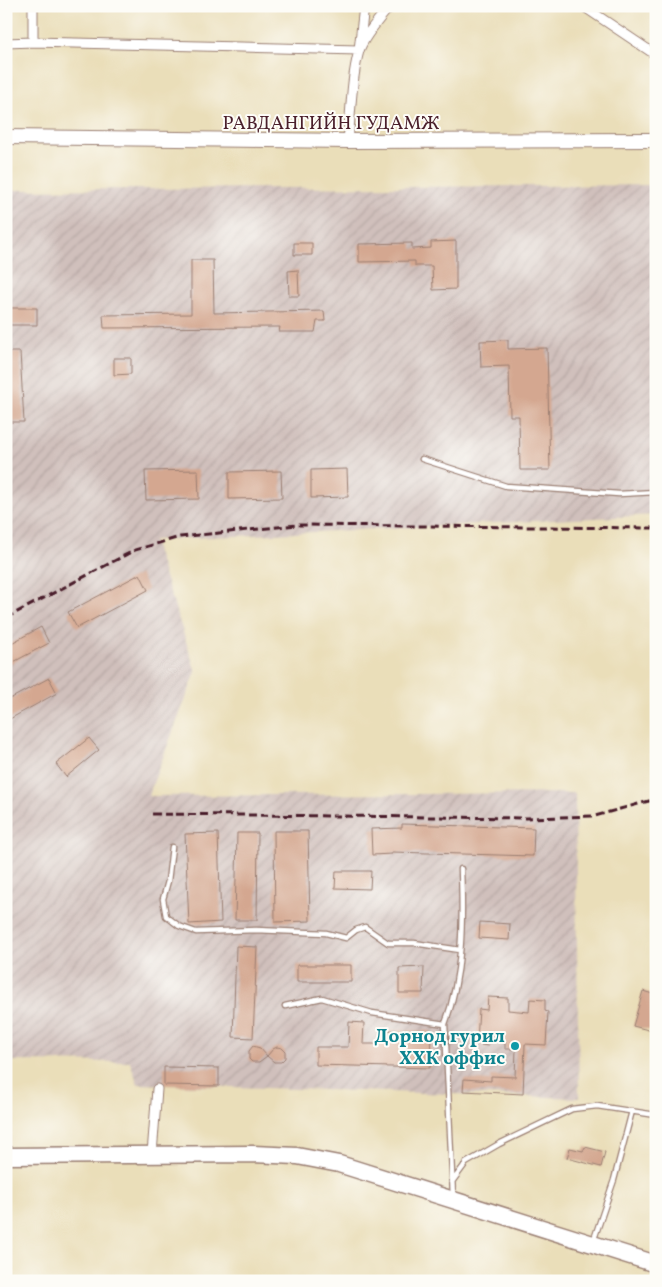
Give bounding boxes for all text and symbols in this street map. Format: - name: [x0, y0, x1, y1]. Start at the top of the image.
- street label: РАВДАНГИЙН ГУДАМЖ: [222, 111, 440, 137]
- place label: Дорнод гурил ХХК оффис: [374, 1024, 505, 1072]
- marker: Дорнод гурил ХХК оффис: [509, 1040, 521, 1052]

